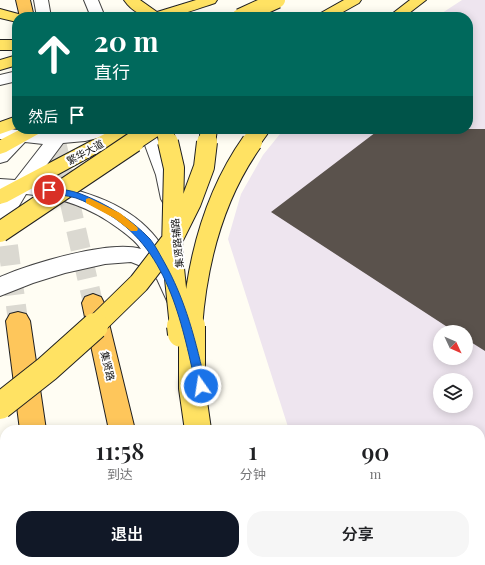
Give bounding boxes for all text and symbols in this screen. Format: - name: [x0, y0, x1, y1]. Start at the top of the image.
- text: 20 m: [94, 22, 159, 59]
- icon: ahead: [28, 28, 80, 80]
- text: 直行: [94, 60, 130, 84]
- icon: arrive: [66, 104, 88, 126]
- text: 然后: [28, 106, 58, 126]
- street label: 繁华大道: [64, 136, 106, 168]
- pin: [32, 173, 66, 207]
- icon: arrive: [38, 179, 60, 201]
- street label: 集贤路辅路: [167, 217, 187, 269]
- north arrow: [433, 325, 473, 365]
- map controls: [433, 325, 473, 413]
- street label: 集贤路: [98, 350, 118, 382]
- position arrow: [180, 365, 222, 407]
- button: layers: [433, 373, 473, 413]
- text: 11:58: [96, 434, 144, 466]
- text: 1: [248, 434, 257, 466]
- text: 90: [361, 435, 389, 467]
- text: 到达: [107, 465, 133, 482]
- text: 分钟: [240, 465, 266, 482]
- text: m: [370, 465, 381, 482]
- button: 退出: [16, 511, 239, 557]
- button: 分享: [247, 511, 469, 557]

